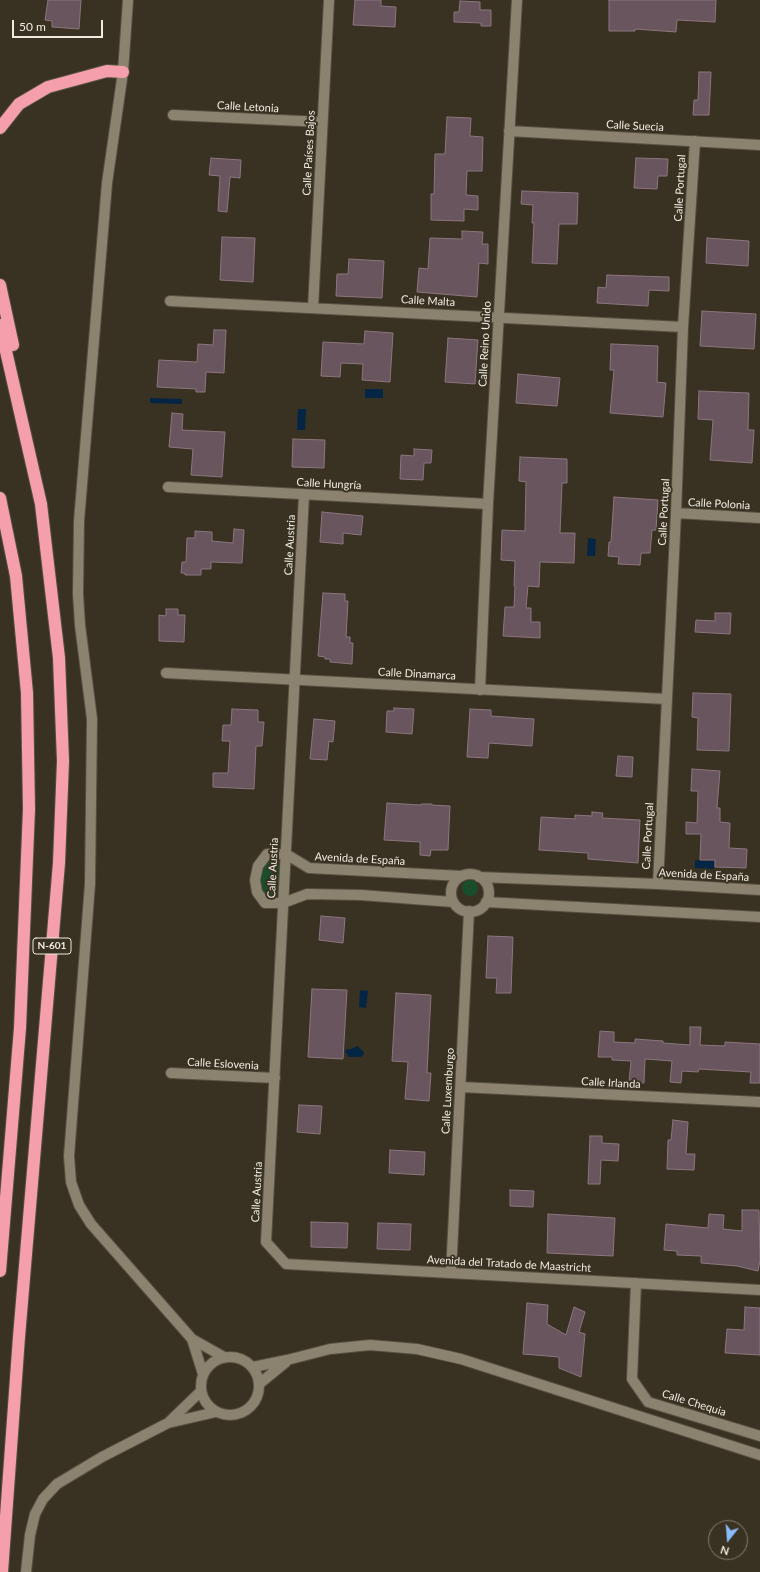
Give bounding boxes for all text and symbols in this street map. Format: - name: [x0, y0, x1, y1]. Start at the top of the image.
- scale bar: [14, 12, 105, 38]
- text: 50 m: [19, 19, 46, 34]
- street label: Calle Letonia: [217, 99, 279, 115]
- street label: Calle Países Bajos: [300, 110, 318, 196]
- street label: Calle Suecia: [606, 118, 664, 134]
- street label: Calle Portugal: [672, 154, 688, 222]
- street label: Calle Malta: [401, 293, 455, 309]
- street label: Calle Reino Unido: [476, 301, 494, 387]
- street label: Calle Hungría: [296, 476, 362, 492]
- street label: Calle Portugal: [656, 478, 672, 546]
- street label: Calle Polonia: [688, 496, 750, 512]
- street label: Calle Austria: [282, 514, 298, 576]
- street label: Calle Dinamarca: [378, 665, 456, 683]
- street label: Calle Portugal: [640, 802, 656, 870]
- street label: Calle Austria: [265, 837, 281, 899]
- street label: Avenida de España: [314, 850, 406, 868]
- street label: Avenida de España: [658, 866, 750, 884]
- road number: N-601: [33, 938, 71, 954]
- street label: Calle Luxemburgo: [439, 1048, 457, 1134]
- street label: Calle Eslovenia: [187, 1056, 259, 1072]
- street label: Calle Irlanda: [581, 1075, 641, 1091]
- street label: Calle Austria: [249, 1161, 265, 1223]
- street label: Avenida del Tratado de Maastricht: [427, 1253, 591, 1275]
- street label: Calle Chequia: [660, 1387, 728, 1419]
- north arrow: [708, 1520, 748, 1560]
- text: N: [719, 1544, 731, 1558]

